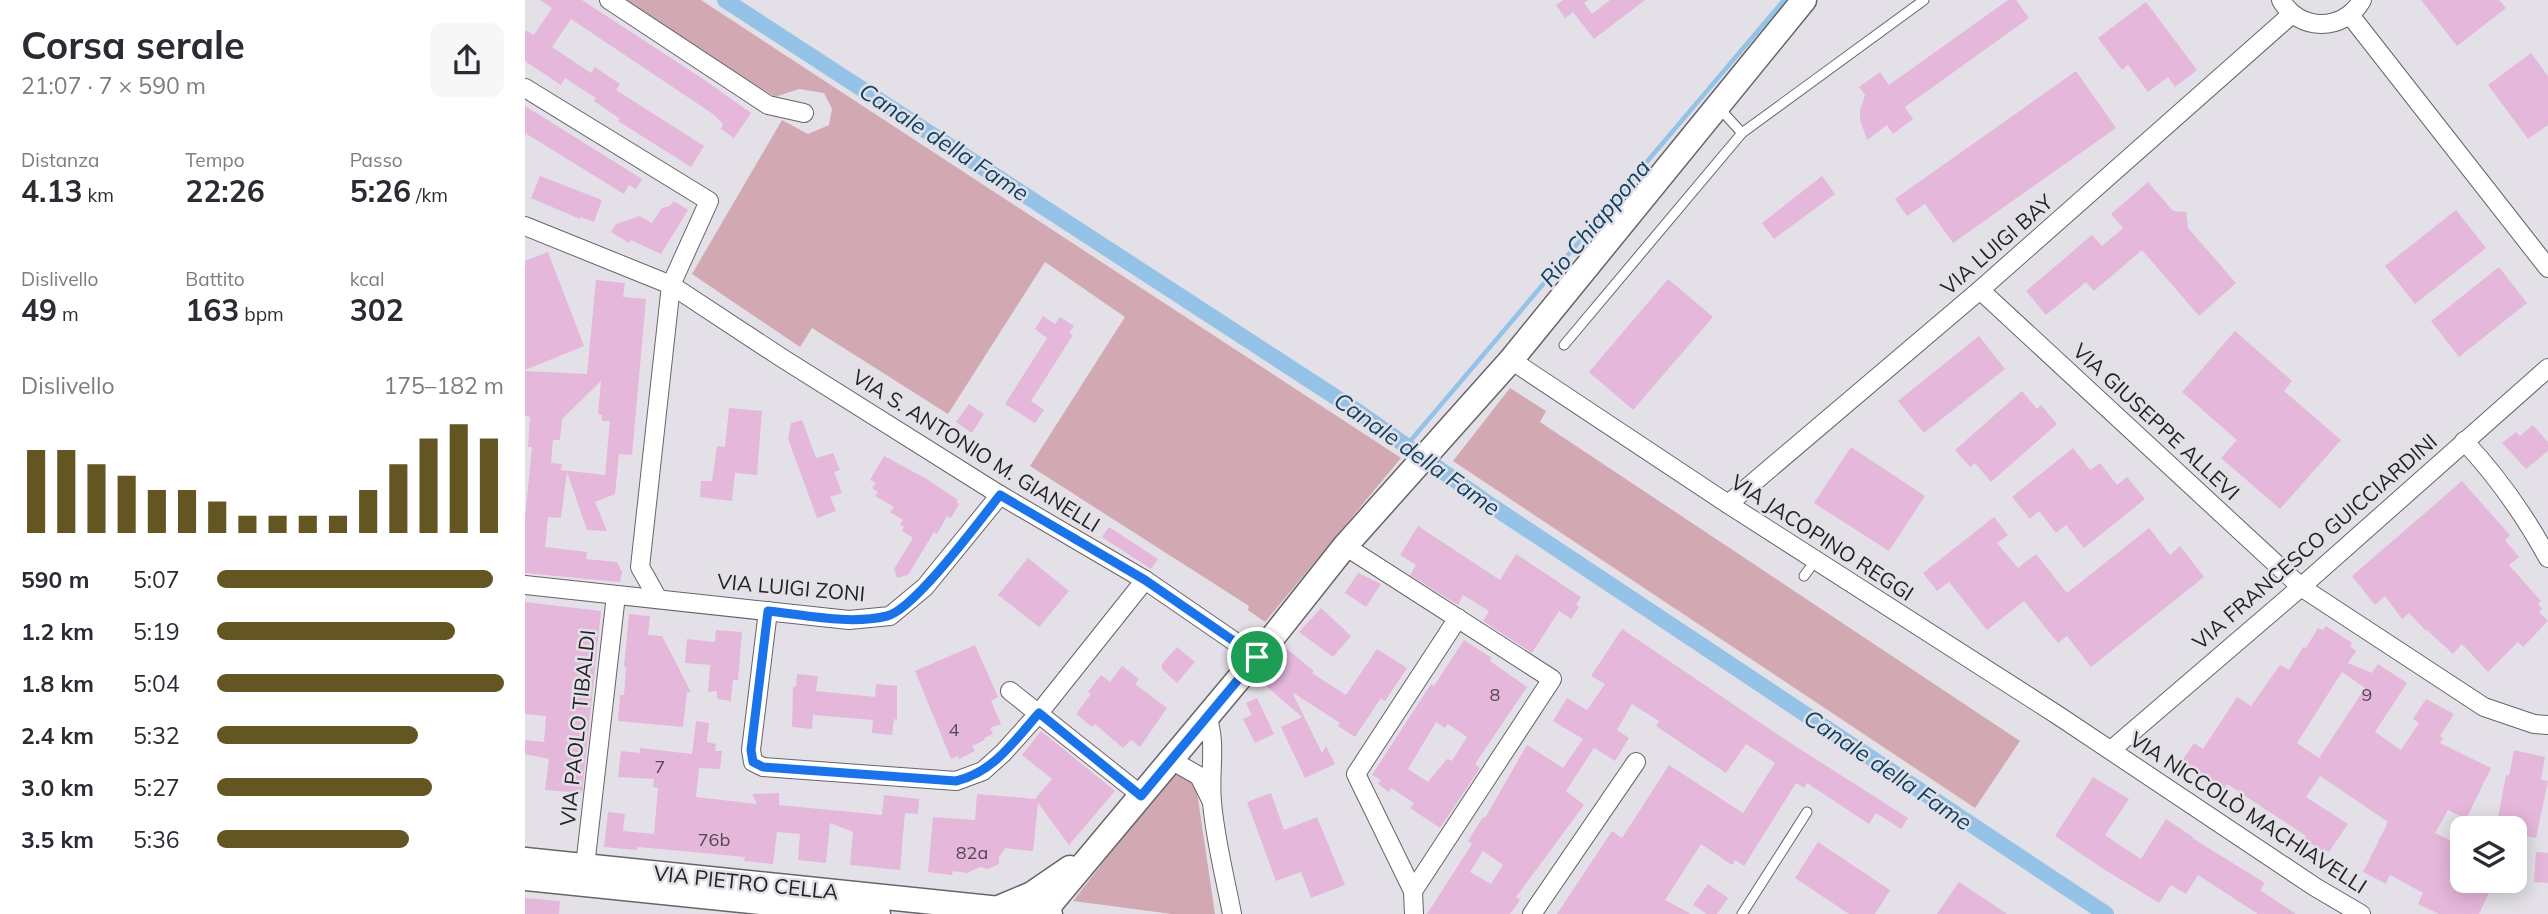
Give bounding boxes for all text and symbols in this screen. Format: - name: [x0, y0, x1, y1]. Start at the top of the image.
- text: Corsa serale: [21, 21, 245, 69]
- button: share: [430, 23, 504, 97]
- text: 21:07 · 7 × 590 m: [21, 71, 206, 100]
- water label: Canale della Fame: [854, 76, 1035, 207]
- text: Distanza: [21, 148, 99, 172]
- text: Tempo: [185, 148, 245, 172]
- text: Passo: [350, 148, 403, 172]
- water label: Rio Chiappona: [1533, 153, 1656, 292]
- text: 4.13: [21, 172, 82, 210]
- text: 22:26: [185, 172, 265, 210]
- text: 5:26: [350, 172, 411, 210]
- text: km: [82, 183, 114, 207]
- text: /km: [411, 183, 448, 207]
- street label: VIA LUIGI BAY: [1935, 188, 2058, 300]
- text: Dislivello: [21, 267, 98, 291]
- text: Battito: [185, 267, 245, 291]
- text: kcal: [350, 267, 384, 291]
- text: 49: [21, 291, 57, 329]
- text: 163: [185, 291, 239, 329]
- text: 302: [350, 291, 404, 329]
- text: m: [57, 302, 79, 326]
- text: bpm: [239, 302, 284, 326]
- street label: VIA GIUSEPPE ALLEVI: [2068, 337, 2245, 505]
- street label: VIA S. ANTONIO M. GIANELLI: [848, 363, 1105, 537]
- text: Dislivello: [21, 371, 115, 400]
- text: 175–182 m: [383, 371, 504, 400]
- water label: Canale della Fame: [1329, 385, 1506, 522]
- street label: VIA FRANCESCO GUICCIARDINI: [2187, 428, 2442, 655]
- street label: VIA JACOPINO REGGI: [1726, 468, 1919, 606]
- text: 590 m: [21, 565, 89, 594]
- text: 5:07: [133, 565, 180, 594]
- street label: VIA LUIGI ZONI: [716, 568, 866, 606]
- text: 1.2 km: [21, 617, 94, 646]
- text: 5:19: [133, 617, 180, 646]
- pin: [1227, 627, 1287, 687]
- street label: VIA PAOLO TIBALDI: [554, 628, 600, 827]
- icon: arrive: [1238, 638, 1276, 676]
- text: 1.8 km: [21, 669, 94, 698]
- text: 5:04: [133, 669, 180, 698]
- house number: 8: [1490, 683, 1500, 706]
- house number: 9: [2362, 683, 2372, 706]
- water label: Canale della Fame: [1799, 703, 1978, 837]
- house number: 4: [949, 718, 960, 741]
- text: 2.4 km: [21, 721, 94, 750]
- text: 5:32: [133, 721, 180, 750]
- street label: VIA NICCOLÒ MACHIAVELLI: [2125, 726, 2372, 899]
- house number: 7: [655, 755, 665, 778]
- text: 3.0 km: [21, 773, 94, 802]
- text: 5:27: [133, 773, 180, 802]
- map controls: [2450, 816, 2527, 893]
- button: layers: [2450, 816, 2527, 893]
- text: 3.5 km: [21, 825, 94, 854]
- text: 5:36: [133, 825, 180, 854]
- house number: 76b: [698, 828, 730, 851]
- house number: 82a: [956, 841, 988, 864]
- street label: VIA PIETRO CELLA: [652, 859, 840, 905]

